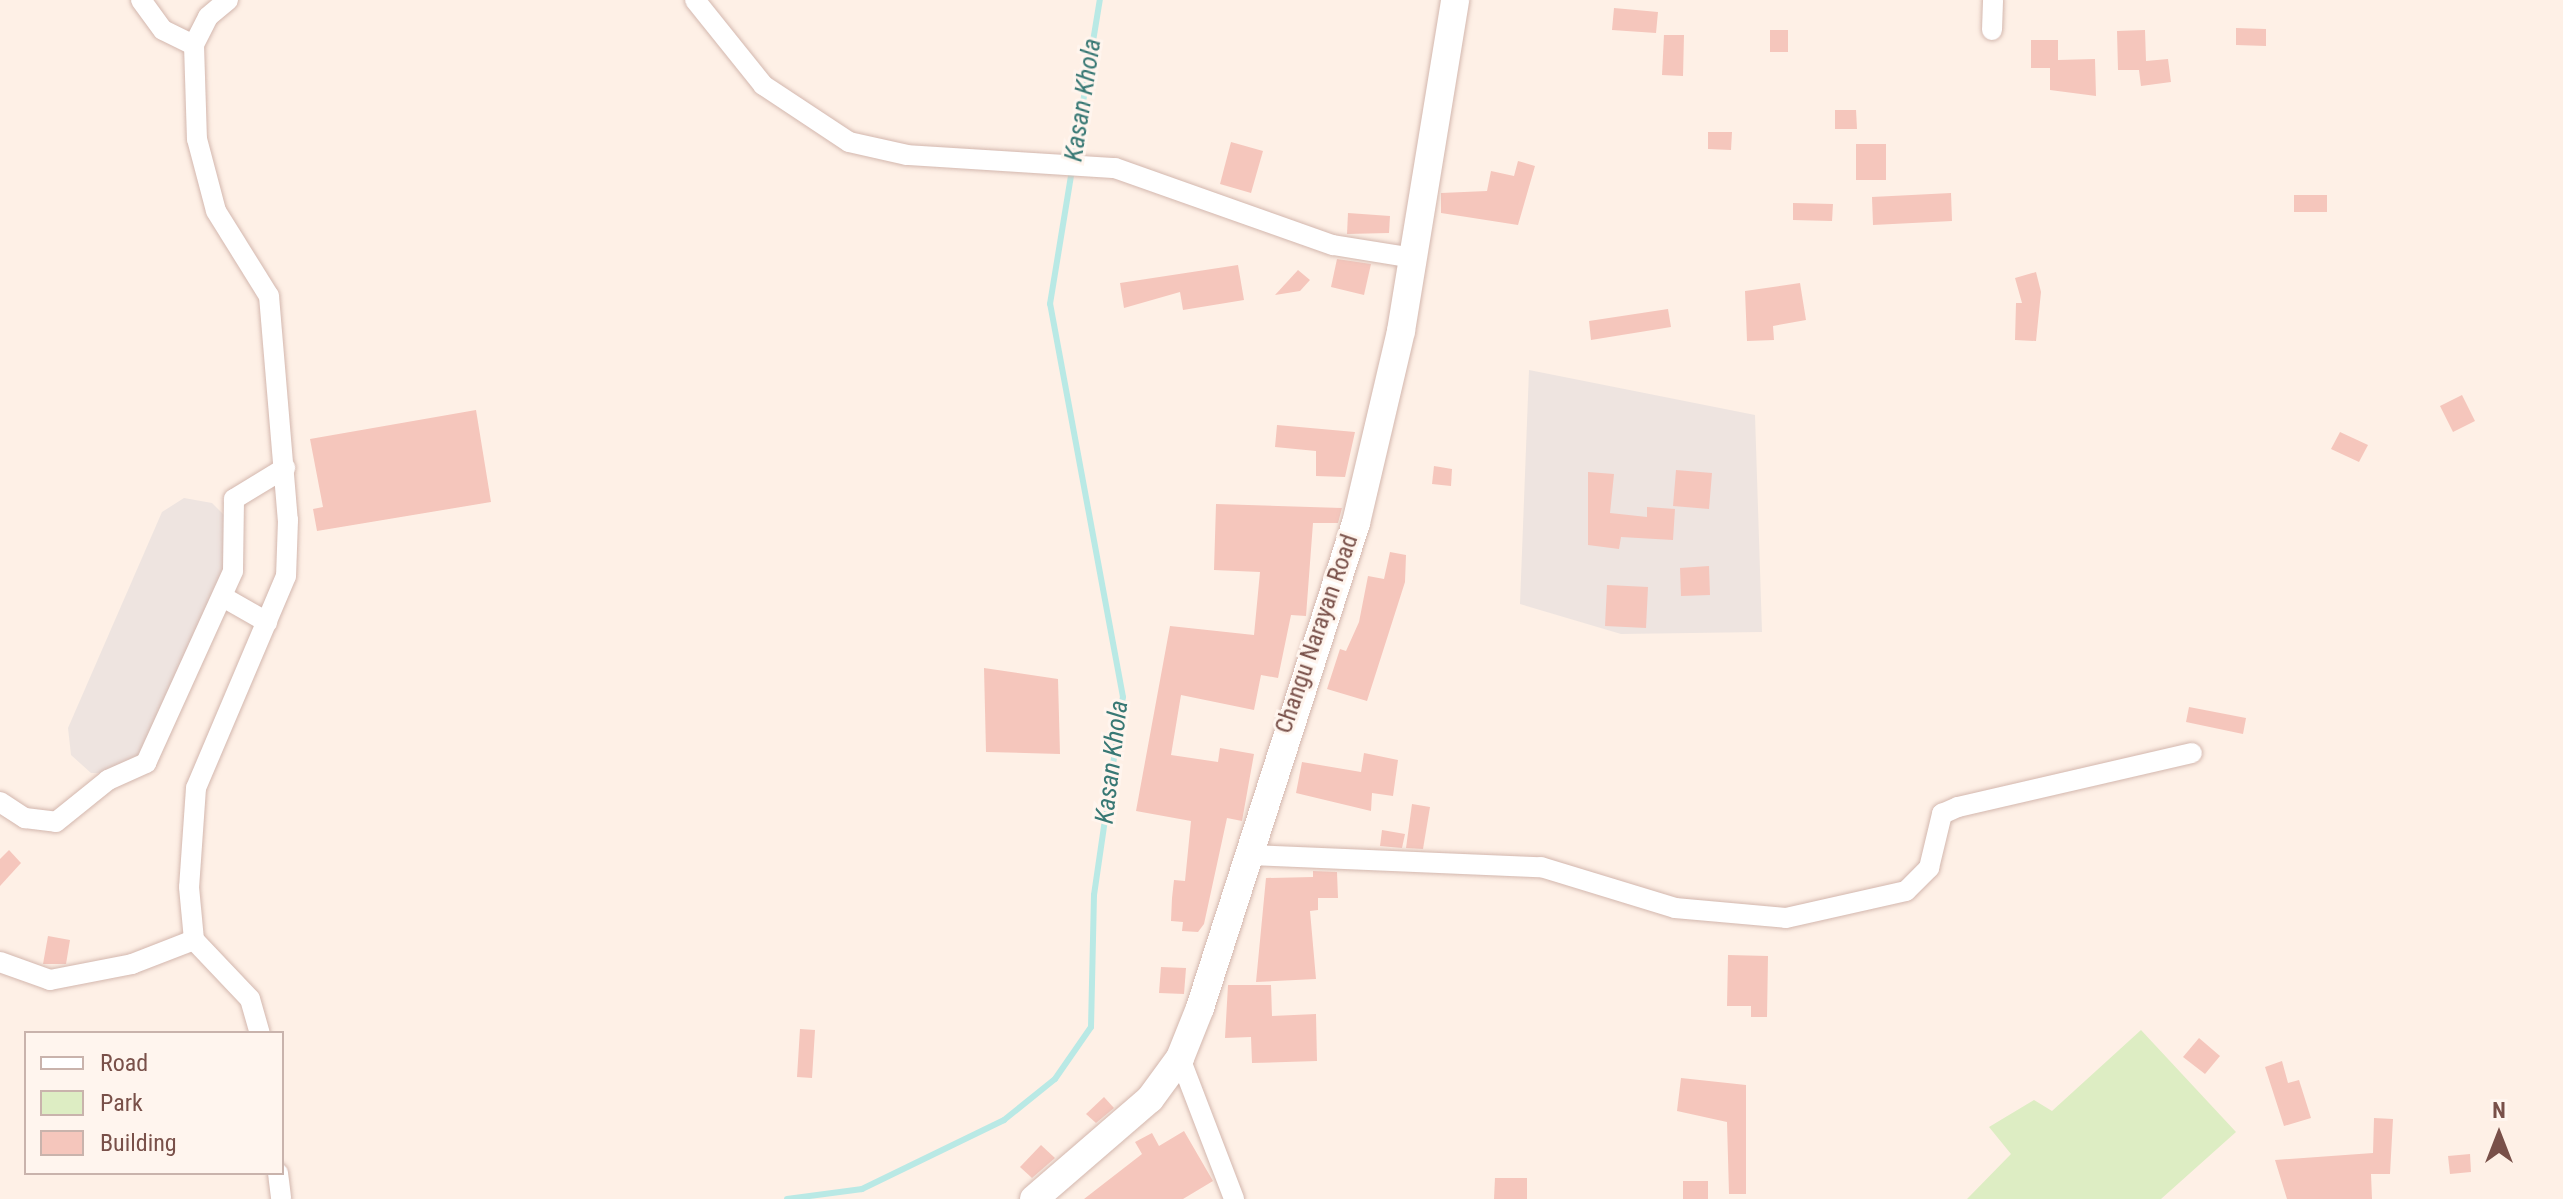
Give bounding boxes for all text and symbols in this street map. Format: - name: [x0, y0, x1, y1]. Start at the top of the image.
- water label: Kasan Khola: [1058, 36, 1108, 164]
- street label: Changu Narayan Road: [1269, 531, 1365, 737]
- water label: Kasan Khola: [1089, 699, 1135, 825]
- legend: [24, 1031, 284, 1175]
- text: Road: [100, 1049, 148, 1077]
- text: Park: [100, 1089, 143, 1117]
- north arrow: [2459, 1095, 2539, 1175]
- text: N: [2492, 1098, 2506, 1123]
- text: Building: [100, 1129, 177, 1157]

